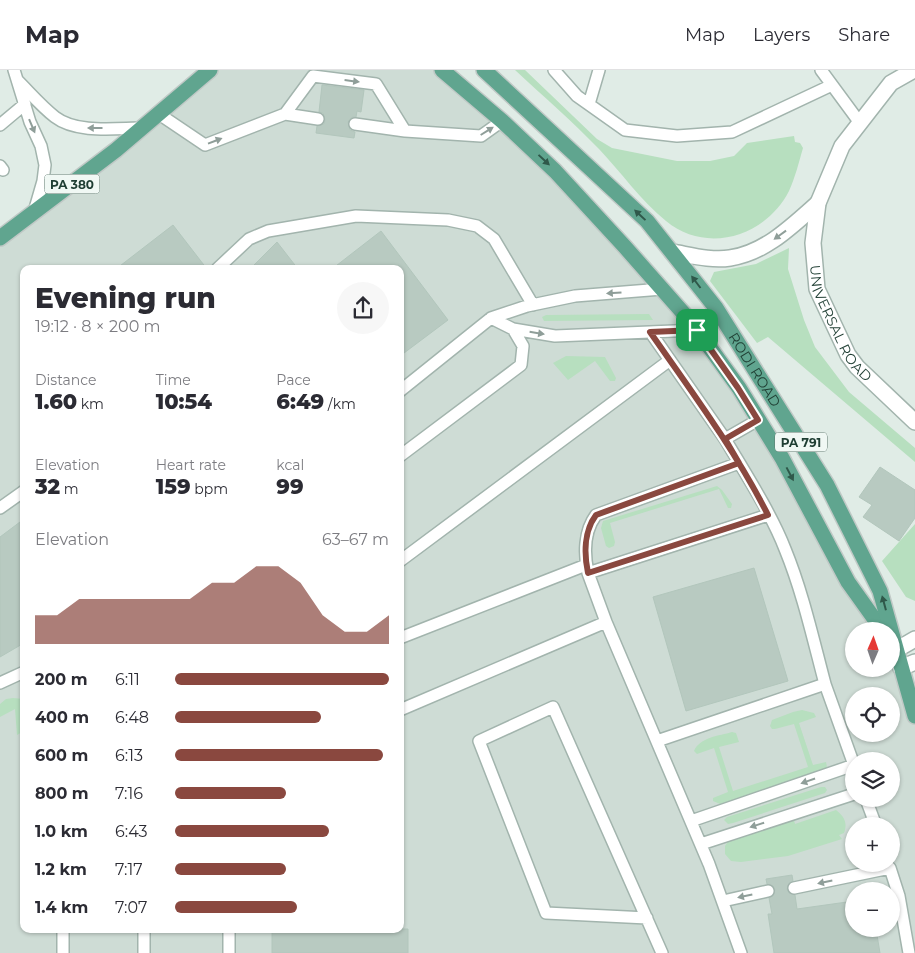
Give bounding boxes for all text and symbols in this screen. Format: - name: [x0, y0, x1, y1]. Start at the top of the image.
- text: Map: [25, 20, 79, 49]
- text: Map: [685, 24, 725, 46]
- text: Layers: [753, 24, 810, 46]
- text: Share: [838, 24, 890, 46]
- one-way arrow: [345, 77, 361, 85]
- one-way arrow: [29, 119, 37, 133]
- one-way arrow: [86, 124, 102, 132]
- one-way arrow: [480, 127, 493, 136]
- one-way arrow: [208, 137, 223, 145]
- one-way arrow: [537, 154, 549, 166]
- road number: PA 380: [44, 175, 100, 194]
- one-way arrow: [634, 209, 646, 221]
- one-way arrow: [774, 229, 787, 239]
- street label: UNIVERSAL ROAD: [806, 264, 876, 385]
- one-way arrow: [691, 276, 702, 289]
- text: Evening run: [35, 281, 216, 315]
- button: share: [337, 282, 389, 334]
- one-way arrow: [605, 289, 621, 297]
- pin: [676, 309, 718, 351]
- icon: arrive: [683, 316, 711, 344]
- text: 19:12 · 8 × 200 m: [35, 317, 160, 336]
- one-way arrow: [530, 329, 546, 337]
- street label: RODI ROAD: [725, 329, 785, 410]
- text: Distance: [35, 371, 97, 389]
- text: Time: [156, 371, 191, 389]
- text: Pace: [276, 371, 311, 389]
- text: 1.60: [35, 389, 77, 414]
- text: 10:54: [156, 389, 212, 414]
- text: 6:49: [276, 389, 324, 414]
- text: km: [77, 395, 104, 413]
- text: /km: [324, 395, 356, 413]
- road number: PA 791: [775, 432, 827, 452]
- text: Elevation: [35, 456, 100, 474]
- text: Heart rate: [156, 456, 226, 474]
- text: kcal: [276, 456, 304, 474]
- one-way arrow: [786, 467, 794, 481]
- text: 32: [35, 474, 60, 499]
- text: 159: [156, 474, 191, 499]
- text: 99: [276, 474, 304, 499]
- text: m: [60, 480, 79, 498]
- text: bpm: [191, 480, 228, 498]
- text: Elevation: [35, 530, 109, 549]
- text: 63–67 m: [322, 530, 389, 549]
- one-way arrow: [879, 596, 887, 611]
- north arrow: [845, 622, 900, 678]
- map controls: [845, 622, 900, 937]
- text: 200 m: [35, 670, 87, 689]
- text: 6:11: [115, 670, 140, 689]
- button: locate: [845, 687, 900, 742]
- text: 400 m: [35, 708, 89, 727]
- text: 6:48: [115, 708, 149, 727]
- text: 600 m: [35, 746, 88, 765]
- text: 6:13: [115, 746, 143, 765]
- button: layers: [845, 752, 900, 807]
- one-way arrow: [800, 778, 815, 785]
- text: 800 m: [35, 784, 89, 803]
- text: 7:16: [115, 784, 143, 803]
- button: +: [845, 817, 900, 872]
- text: 1.0 km: [35, 822, 88, 841]
- text: 6:43: [115, 822, 148, 841]
- one-way arrow: [750, 822, 765, 829]
- text: 1.2 km: [35, 860, 87, 879]
- text: 7:17: [115, 860, 143, 879]
- one-way arrow: [818, 878, 833, 886]
- button: −: [845, 882, 900, 937]
- one-way arrow: [738, 892, 753, 900]
- text: 1.4 km: [35, 898, 88, 917]
- text: 7:07: [115, 898, 147, 917]

